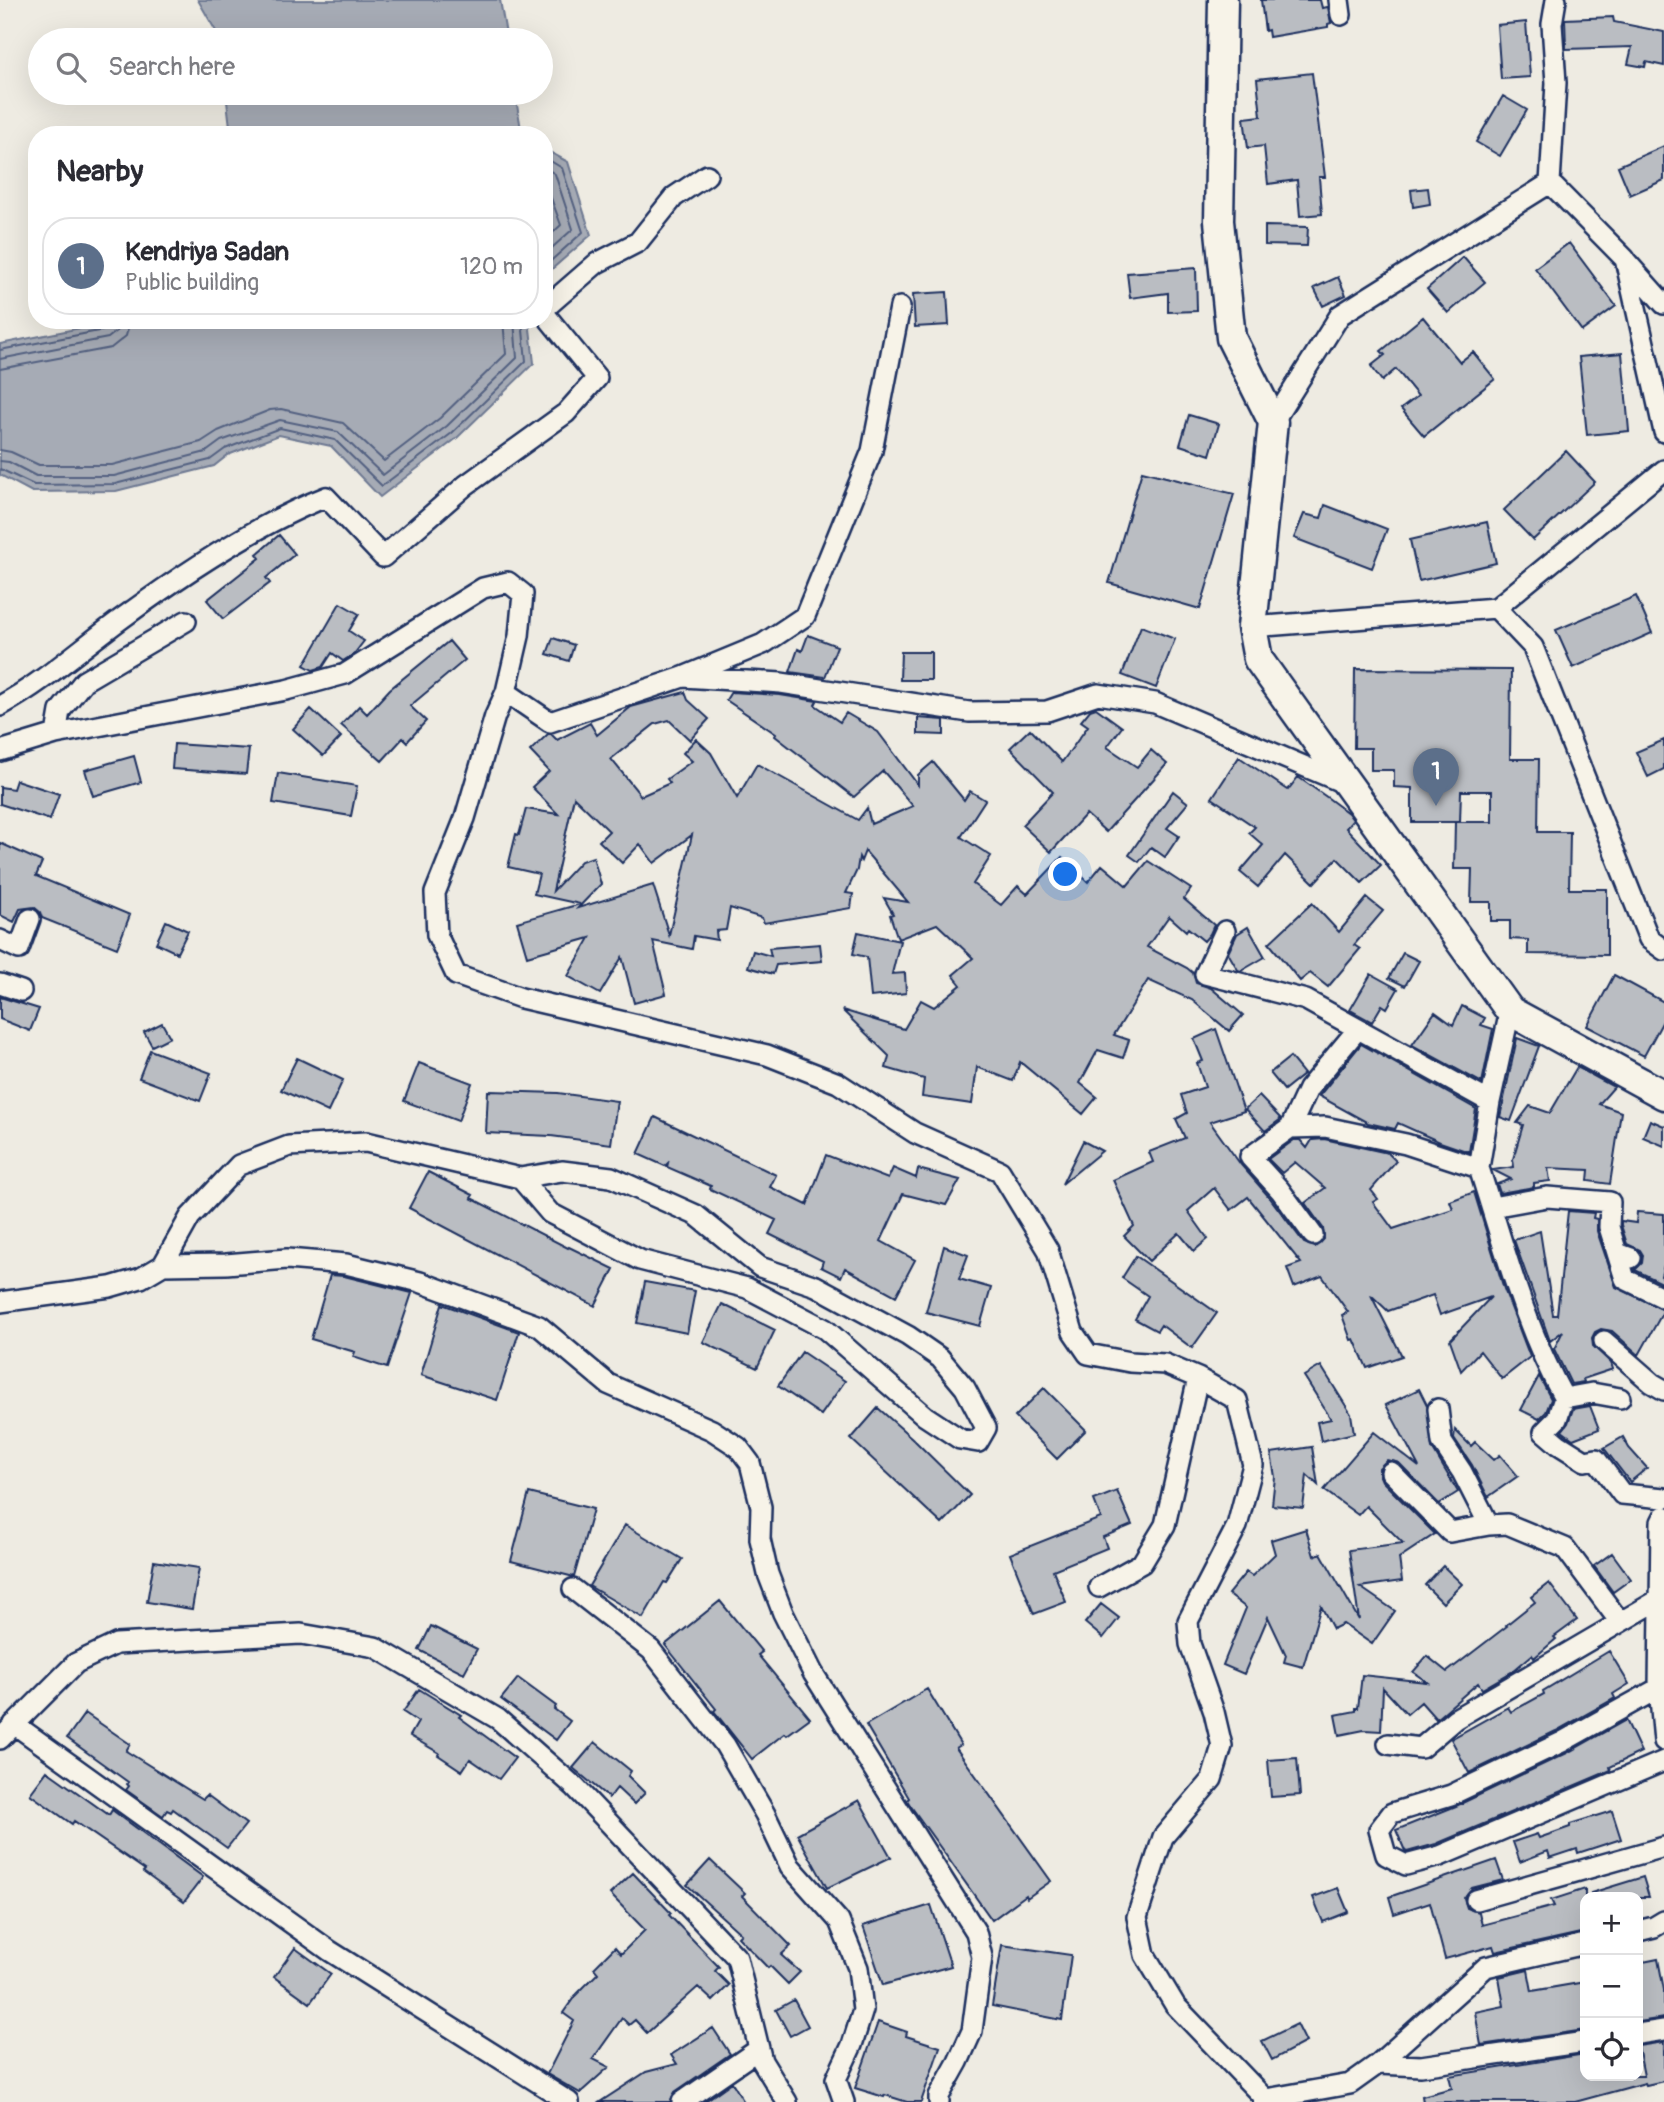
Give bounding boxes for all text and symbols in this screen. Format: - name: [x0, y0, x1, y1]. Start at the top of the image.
- search box: [28, 28, 553, 105]
- icon: search: [52, 48, 90, 86]
- text: Search here: [108, 51, 235, 83]
- text: Nearby: [56, 153, 143, 190]
- text: Kendriya Sadan: [125, 236, 289, 268]
- text: 1: [77, 252, 86, 281]
- text: 120 m: [460, 252, 523, 281]
- text: Public building: [125, 268, 259, 297]
- pin: 1: [1413, 748, 1459, 806]
- your location: [1048, 857, 1082, 891]
- map controls: [1580, 1892, 1643, 2081]
- button: +: [1580, 1892, 1643, 1955]
- button: −: [1580, 1955, 1643, 2018]
- button: locate: [1580, 2018, 1643, 2081]

